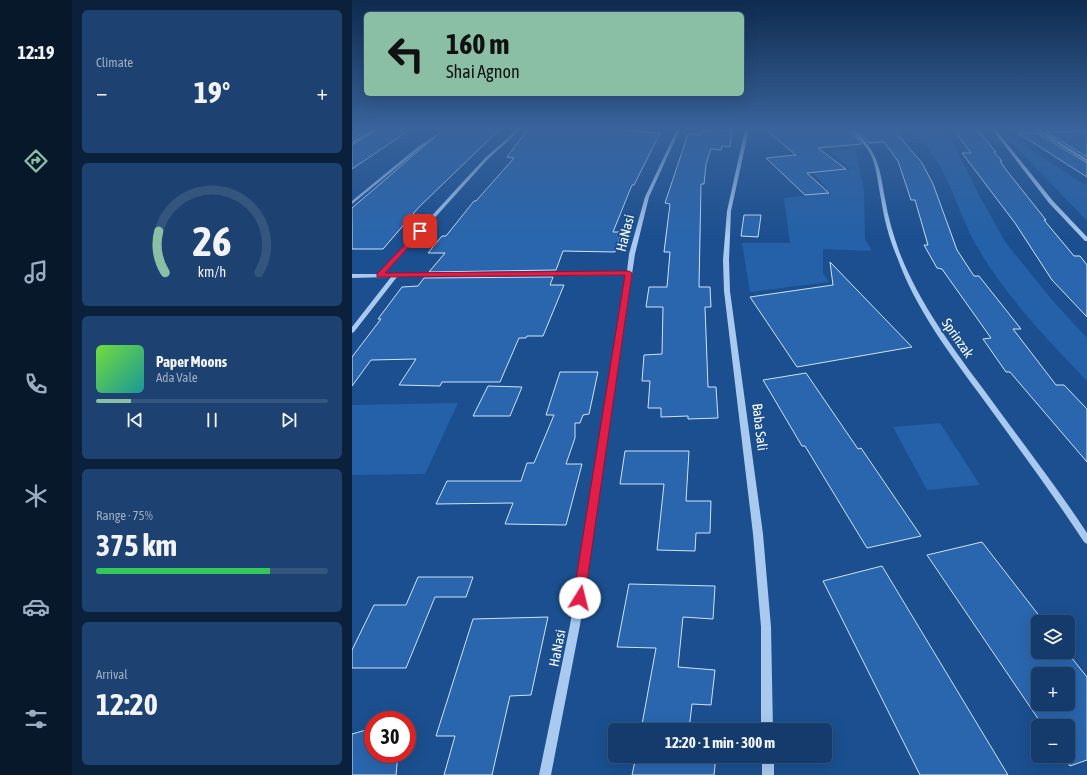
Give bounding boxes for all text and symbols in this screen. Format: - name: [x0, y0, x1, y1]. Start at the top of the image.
- icon: left: [380, 28, 432, 80]
- text: 160 m: [446, 28, 509, 60]
- text: 12:19: [17, 42, 55, 63]
- text: Climate: [96, 55, 133, 70]
- text: Shai Agnon: [446, 61, 520, 82]
- text: 19°: [194, 75, 230, 109]
- text: −: [96, 79, 107, 105]
- text: +: [317, 79, 328, 105]
- icon: directions: [22, 147, 50, 175]
- street label: HaNasi: [613, 213, 637, 253]
- pin: [403, 214, 437, 248]
- text: 26: [192, 216, 232, 264]
- icon: arrive: [409, 220, 431, 242]
- icon: music: [22, 258, 50, 286]
- text: km/h: [198, 263, 226, 279]
- street label: Sprinzak: [939, 315, 977, 361]
- text: Paper Moons: [156, 353, 227, 370]
- icon: phone: [22, 370, 50, 398]
- text: Ada Vale: [156, 370, 198, 385]
- street label: Baba Sali: [749, 402, 771, 452]
- icon: previous: [124, 409, 146, 431]
- icon: pause: [201, 409, 223, 431]
- icon: next: [278, 409, 300, 431]
- icon: climate: [22, 482, 50, 510]
- text: Range · 75%: [96, 508, 153, 523]
- text: 375 km: [96, 528, 177, 562]
- position arrow: [559, 577, 601, 619]
- icon: car: [22, 593, 50, 621]
- map controls: [1031, 615, 1075, 763]
- button: layers: [1031, 615, 1075, 659]
- street label: HaNasi: [546, 628, 568, 668]
- text: Arrival: [96, 667, 128, 682]
- button: +: [1031, 667, 1075, 711]
- text: 12:20: [96, 687, 158, 721]
- icon: filters: [22, 705, 50, 733]
- speed limit sign: 30: [364, 711, 416, 763]
- button: −: [1031, 719, 1075, 763]
- text: 12:20 · 1 min · 300 m: [665, 734, 775, 751]

